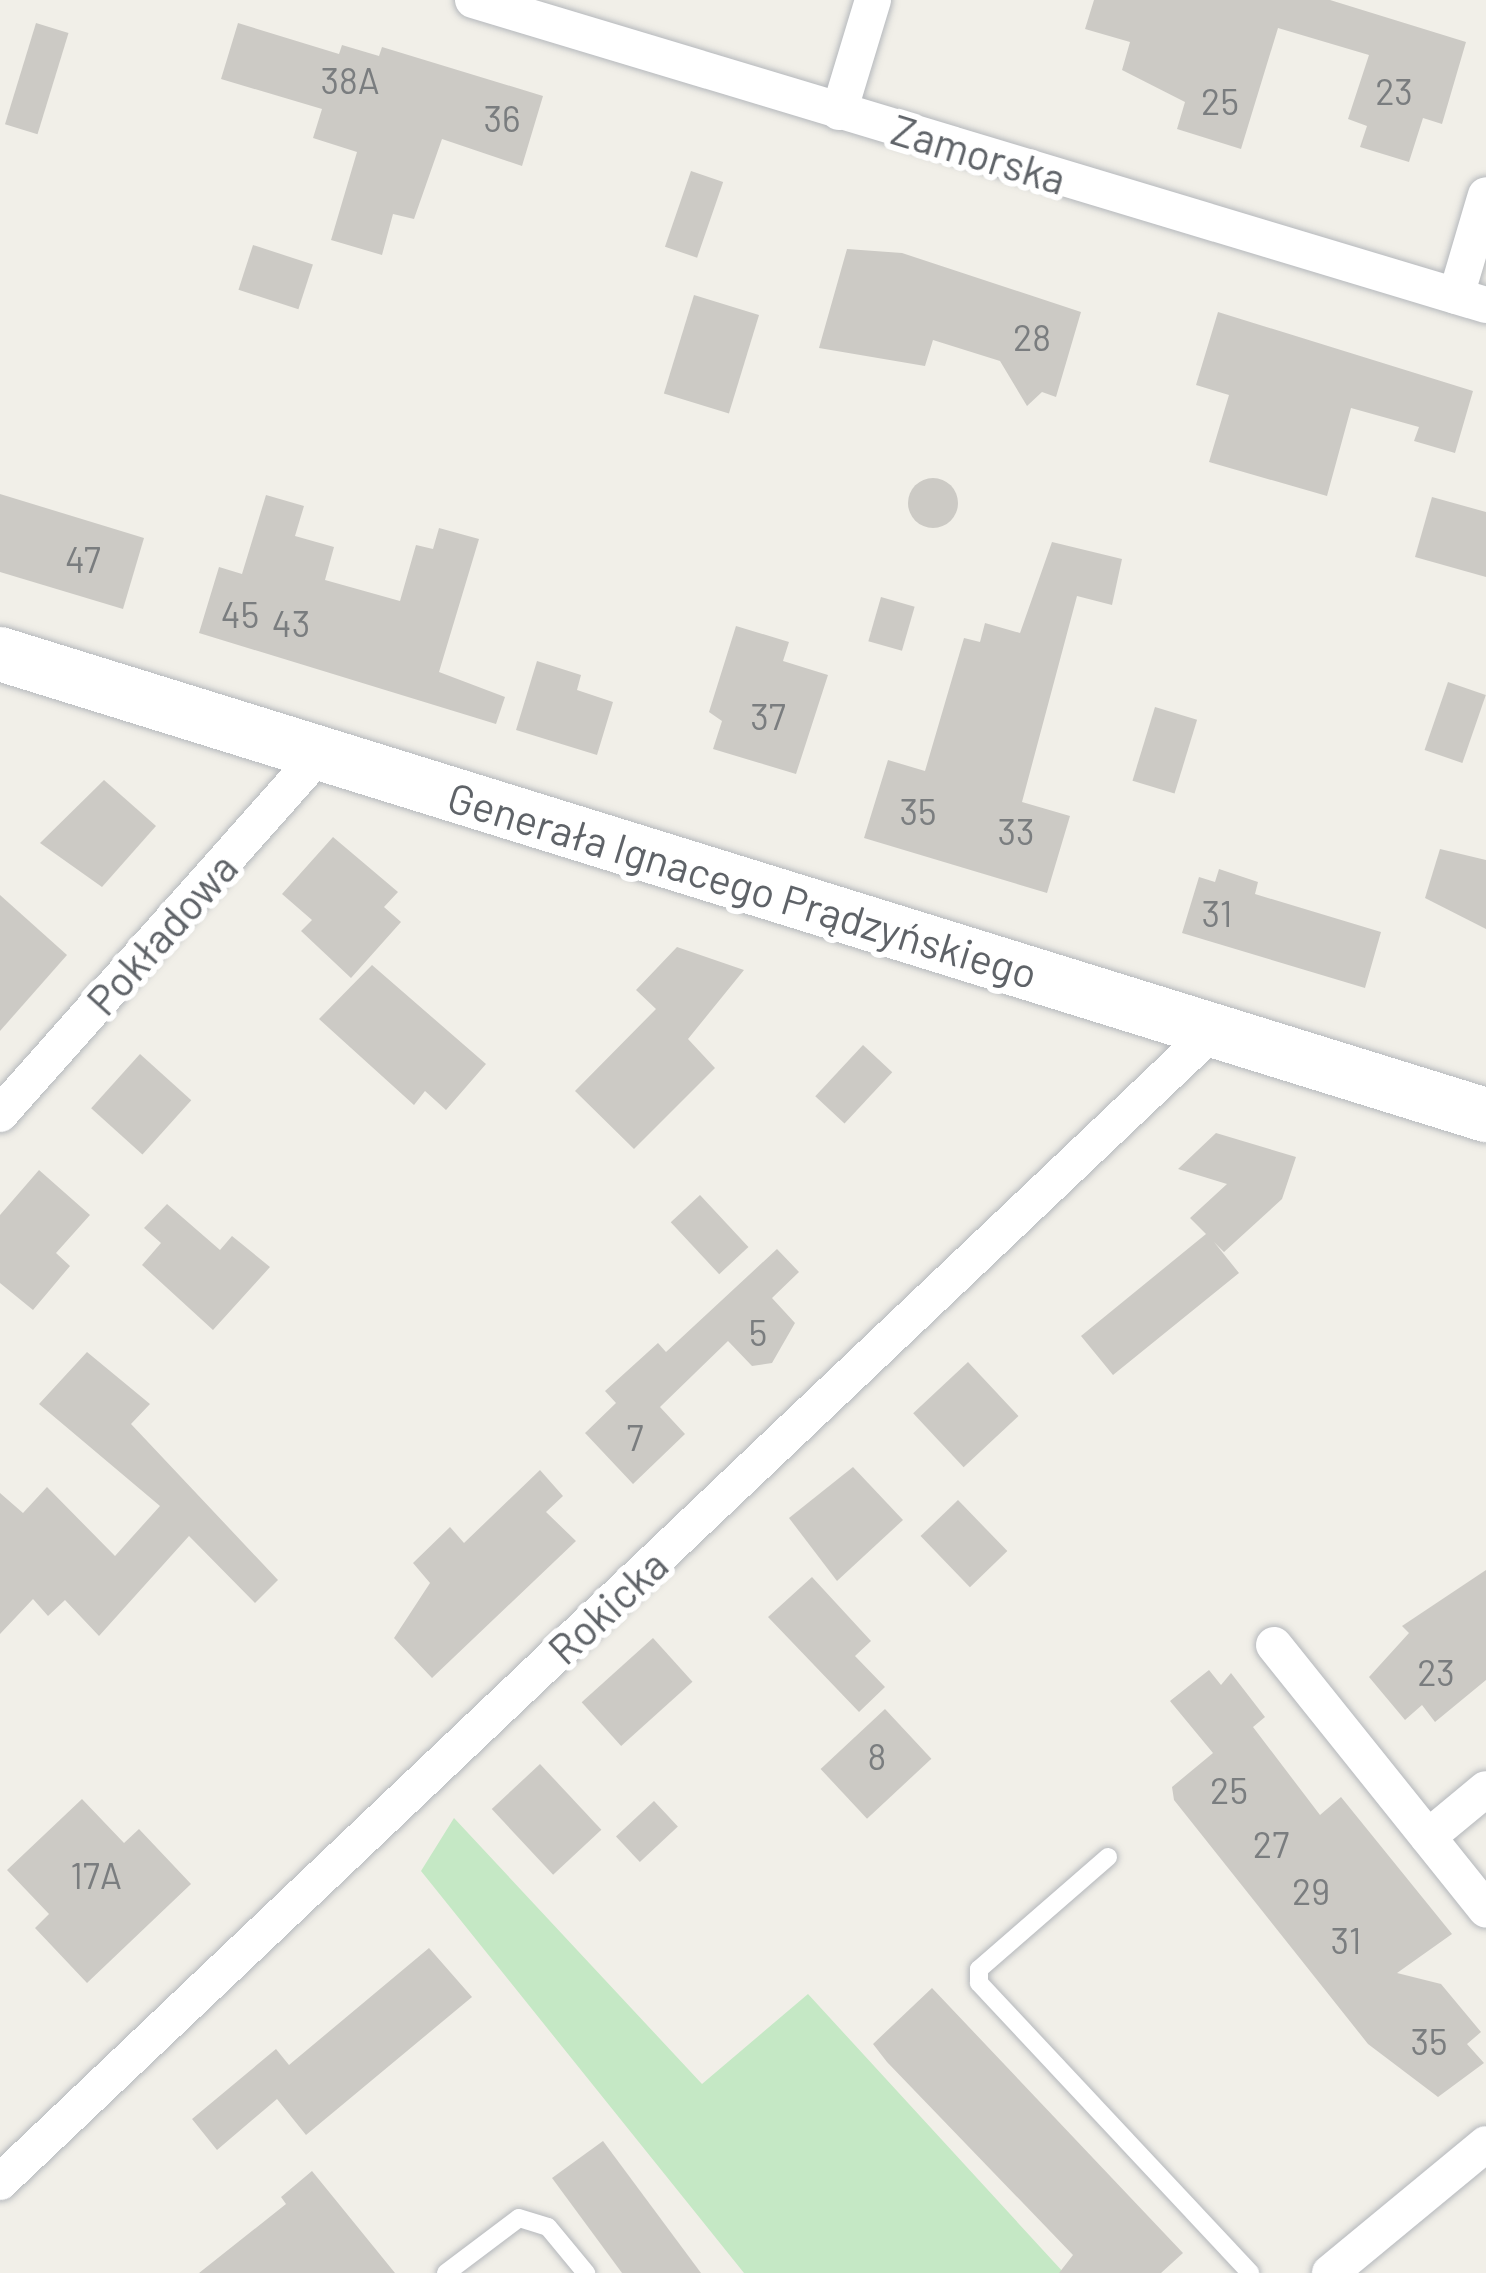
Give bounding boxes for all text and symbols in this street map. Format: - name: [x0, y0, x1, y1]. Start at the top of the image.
- house number: 38A: [320, 58, 380, 102]
- house number: 23: [1375, 69, 1413, 113]
- house number: 25: [1201, 79, 1239, 123]
- house number: 36: [483, 96, 521, 140]
- street label: Zamorska: [886, 103, 1072, 203]
- house number: 28: [1013, 315, 1051, 359]
- house number: 47: [65, 537, 101, 581]
- house number: 45: [221, 592, 259, 636]
- house number: 43: [272, 601, 310, 645]
- house number: 37: [750, 694, 786, 738]
- street label: Generała Ignacego Prądzyńskiego: [442, 770, 1044, 998]
- house number: 35: [899, 789, 937, 833]
- house number: 33: [997, 809, 1035, 853]
- street label: Pokładowa: [75, 842, 247, 1024]
- house number: 31: [1202, 891, 1232, 935]
- house number: 5: [749, 1310, 767, 1354]
- house number: 7: [626, 1415, 644, 1459]
- street label: Rokicka: [537, 1538, 677, 1674]
- house number: 23: [1417, 1650, 1455, 1694]
- house number: 8: [868, 1734, 886, 1778]
- house number: 25: [1210, 1768, 1248, 1812]
- house number: 27: [1253, 1822, 1289, 1866]
- house number: 17A: [70, 1853, 122, 1897]
- house number: 29: [1292, 1869, 1330, 1913]
- house number: 31: [1331, 1918, 1361, 1962]
- house number: 35: [1410, 2019, 1448, 2063]

